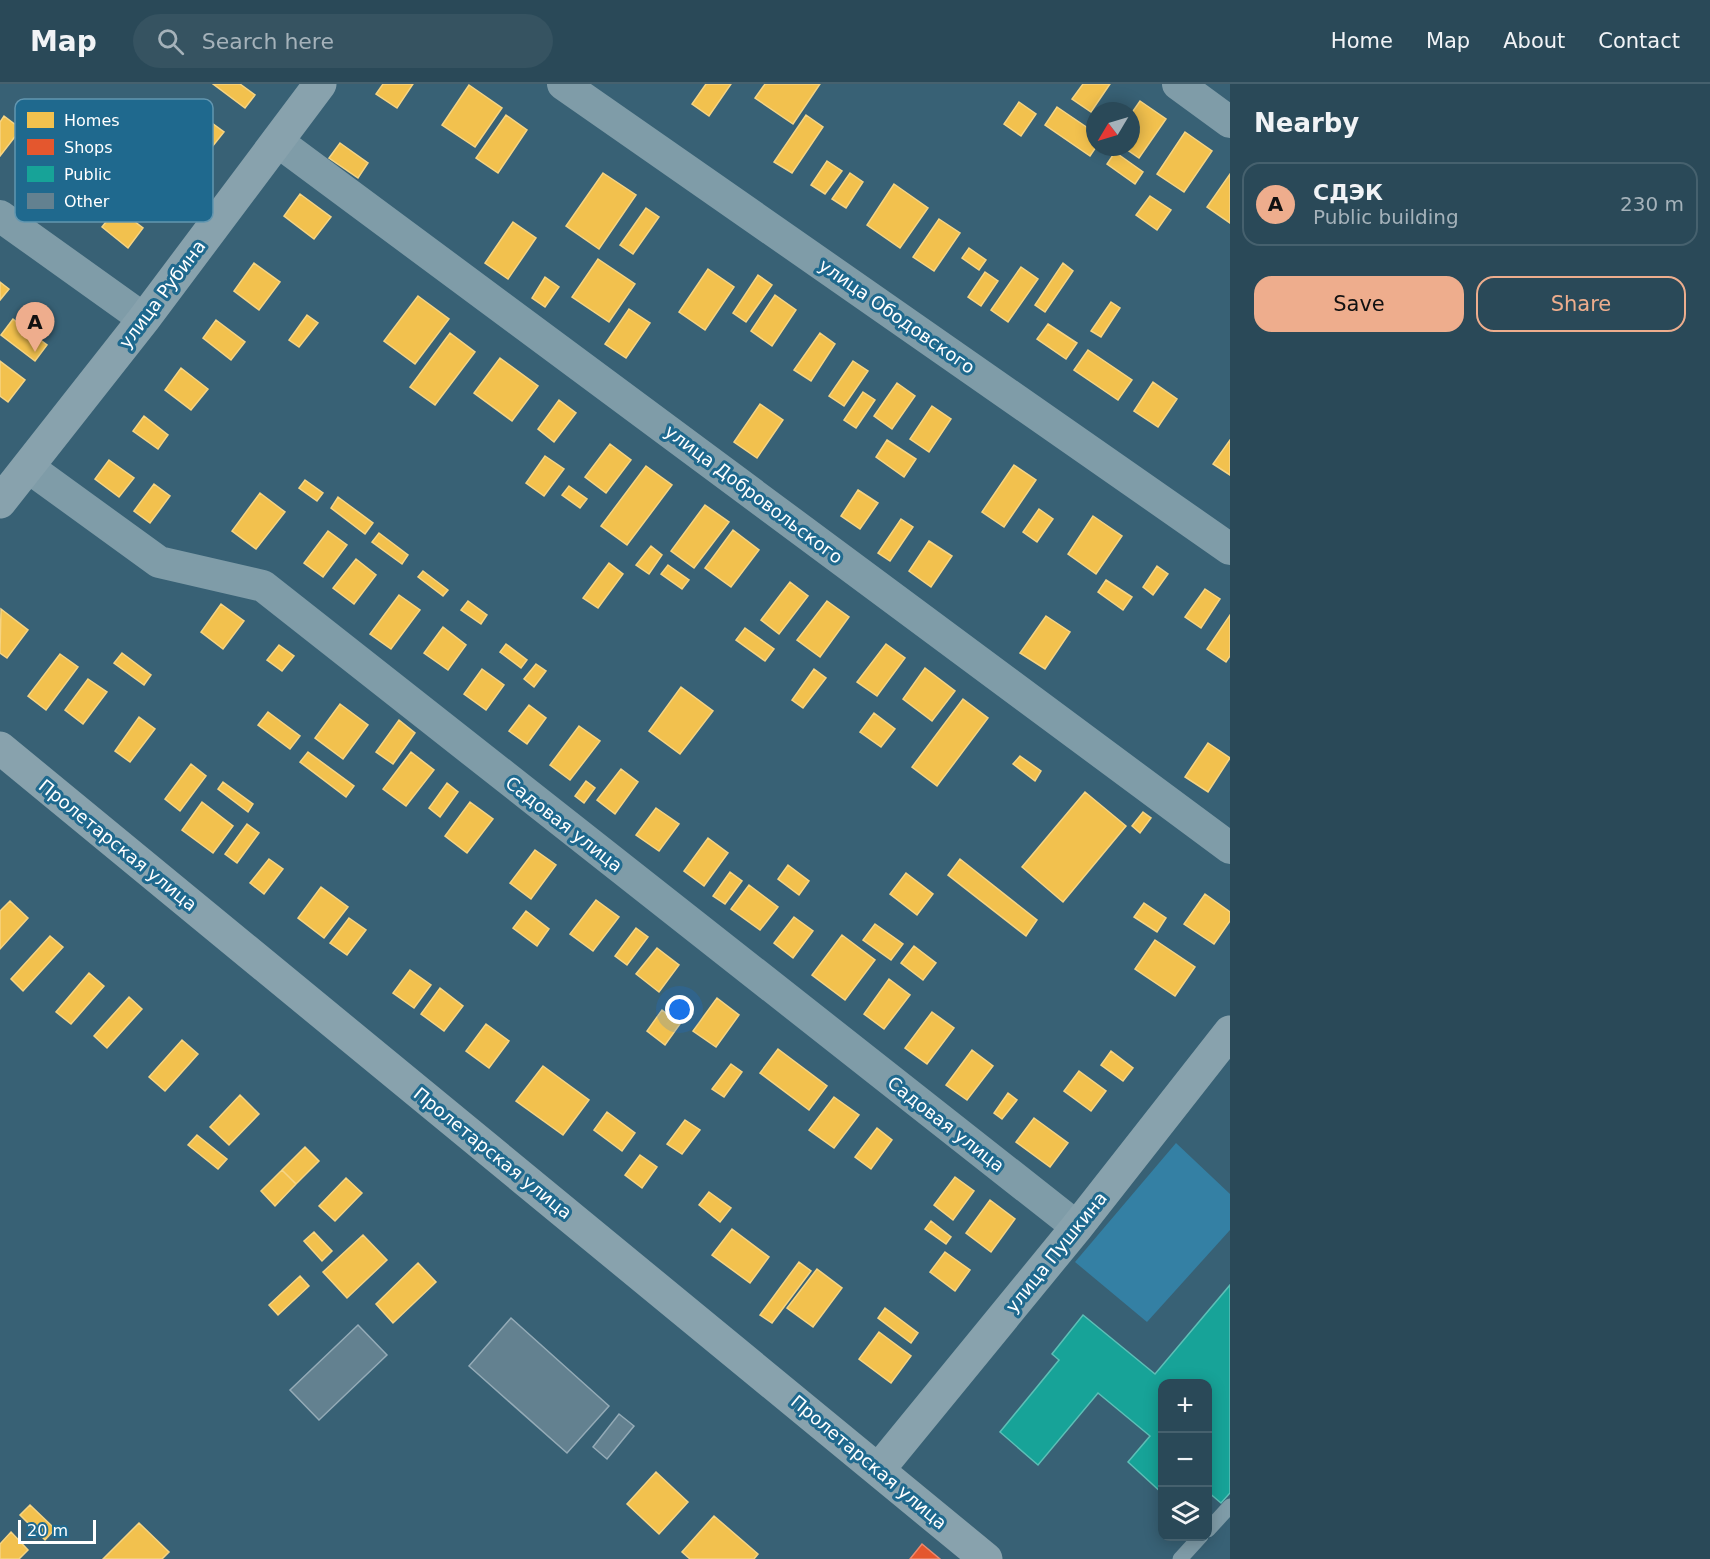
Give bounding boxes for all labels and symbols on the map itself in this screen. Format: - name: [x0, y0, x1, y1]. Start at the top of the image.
- legend: [15, 99, 213, 222]
- north arrow: [1086, 102, 1140, 156]
- text: Homes: [64, 111, 120, 130]
- text: Shops: [64, 138, 113, 157]
- text: Public: [64, 165, 111, 184]
- text: Other: [64, 192, 110, 211]
- street label: улица Рубина: [115, 236, 209, 352]
- street label: улица Ободовского: [815, 254, 979, 378]
- pin: A: [15, 302, 54, 352]
- street label: улица Добровольского: [661, 420, 847, 568]
- street label: Садовая улица: [501, 772, 627, 876]
- street label: Пролетарская улица: [35, 775, 201, 915]
- your location: [665, 995, 694, 1024]
- street label: Садовая улица: [883, 1072, 1009, 1176]
- street label: Пролетарская улица: [410, 1083, 576, 1223]
- street label: улица Пушкина: [1001, 1188, 1111, 1316]
- street label: Пролетарская улица: [787, 1391, 951, 1533]
- scale bar: [18, 1517, 96, 1544]

